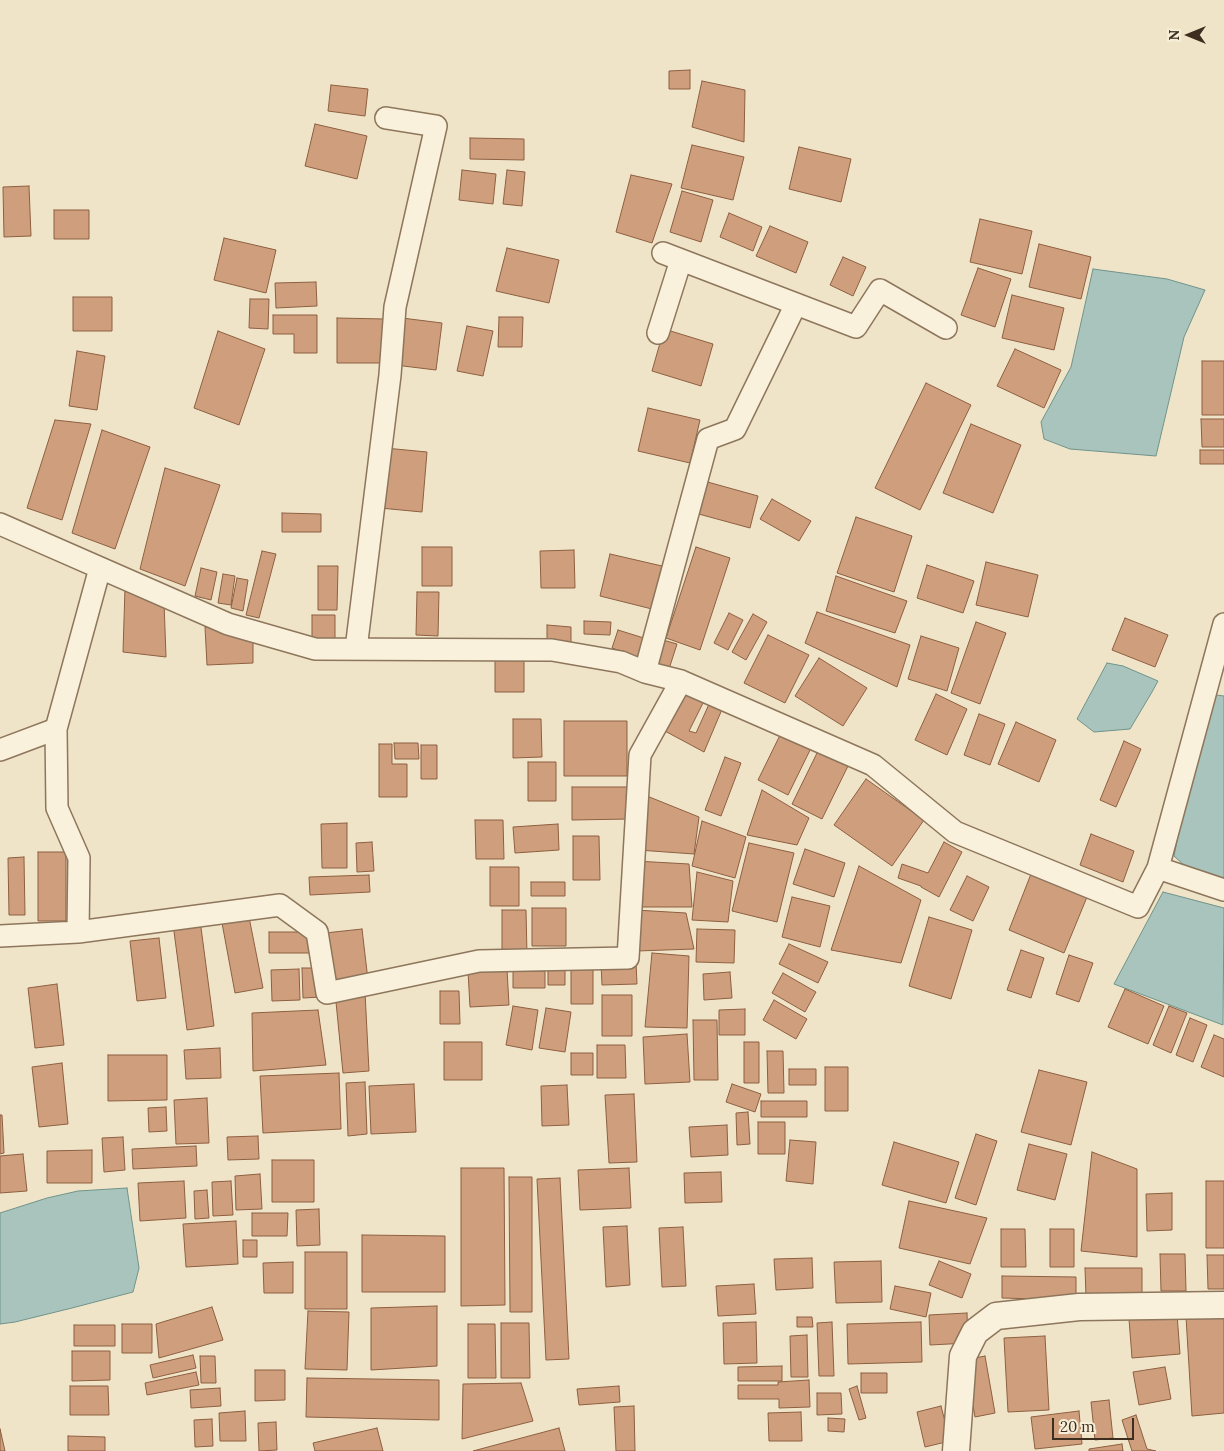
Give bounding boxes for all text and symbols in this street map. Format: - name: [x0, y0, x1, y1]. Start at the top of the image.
- north arrow: [1164, 10, 1214, 60]
- text: N: [1165, 30, 1183, 40]
- scale bar: [1054, 1408, 1136, 1440]
- text: 20 m: [1060, 1417, 1095, 1436]

